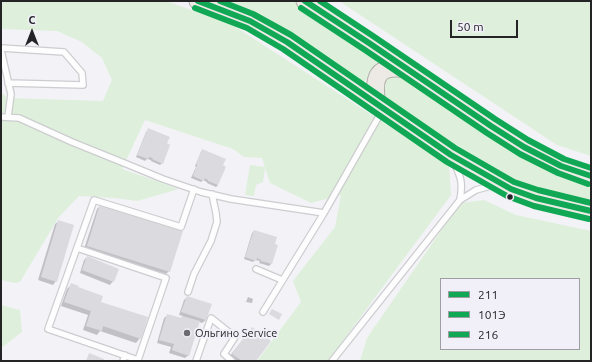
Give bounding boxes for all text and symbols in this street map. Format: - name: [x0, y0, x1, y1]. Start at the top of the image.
- north arrow: [12, 12, 52, 52]
- scale bar: [452, 12, 520, 38]
- text: С: [28, 14, 36, 26]
- text: 50 m: [457, 20, 484, 33]
- unlabelled marker: [505, 192, 515, 202]
- legend: [440, 278, 580, 350]
- text: 211: [478, 288, 498, 301]
- text: 101Э: [478, 308, 506, 321]
- place label: Ольгино Service: [195, 326, 277, 340]
- marker: Ольгино Service: [182, 328, 192, 338]
- text: 216: [478, 328, 498, 341]

